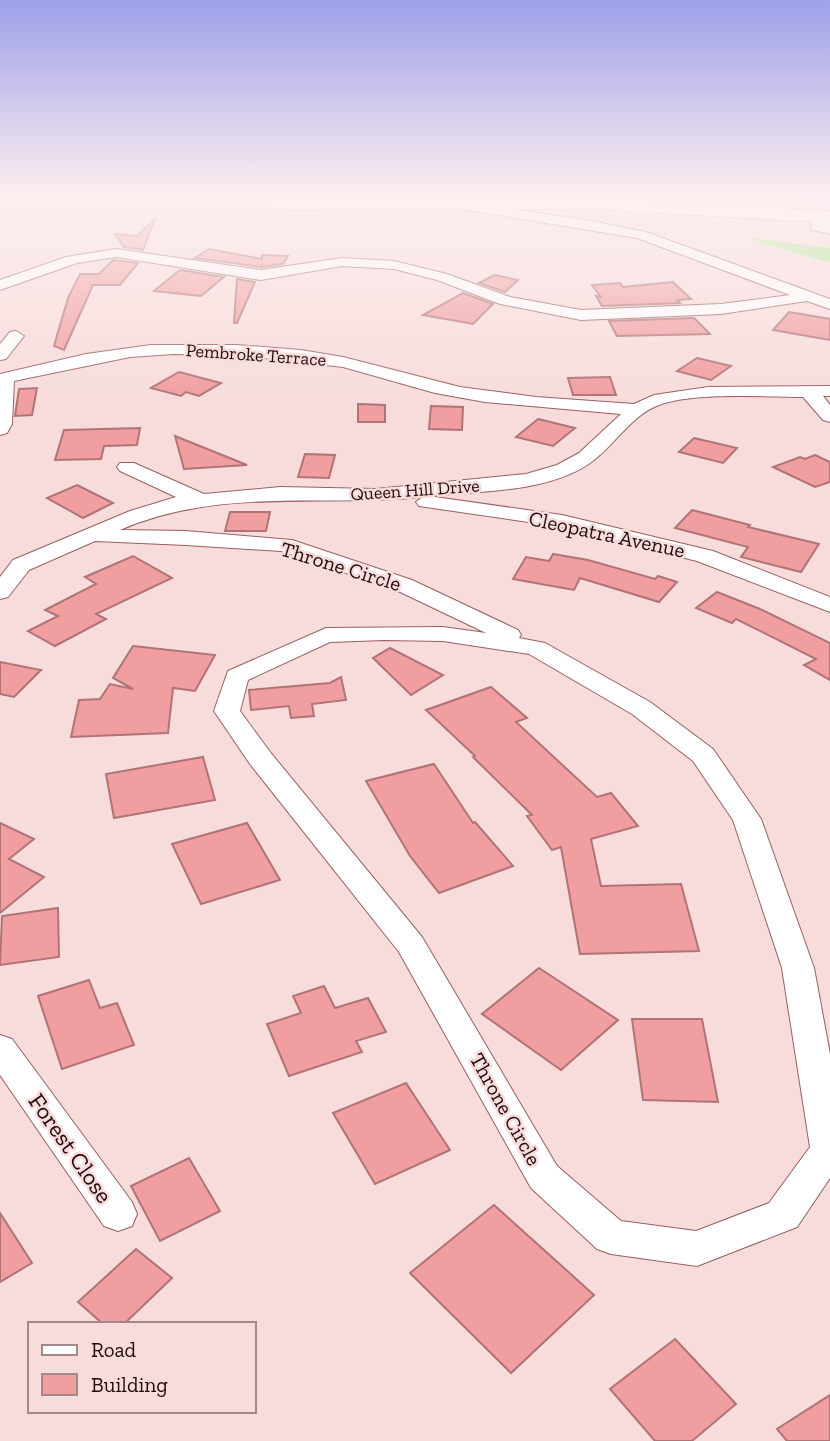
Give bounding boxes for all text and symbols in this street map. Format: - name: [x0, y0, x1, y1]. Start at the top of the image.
- street label: Pembroke Terrace: [185, 339, 327, 371]
- street label: Queen Hill Drive: [350, 475, 480, 505]
- street label: Cleopatra Avenue: [527, 505, 687, 563]
- street label: Throne Circle: [278, 536, 404, 596]
- street label: Throne Circle: [465, 1049, 547, 1170]
- street label: Forest Close: [23, 1087, 119, 1209]
- legend: [28, 1322, 256, 1413]
- text: Road: [91, 1337, 137, 1362]
- text: Building: [91, 1372, 168, 1397]

